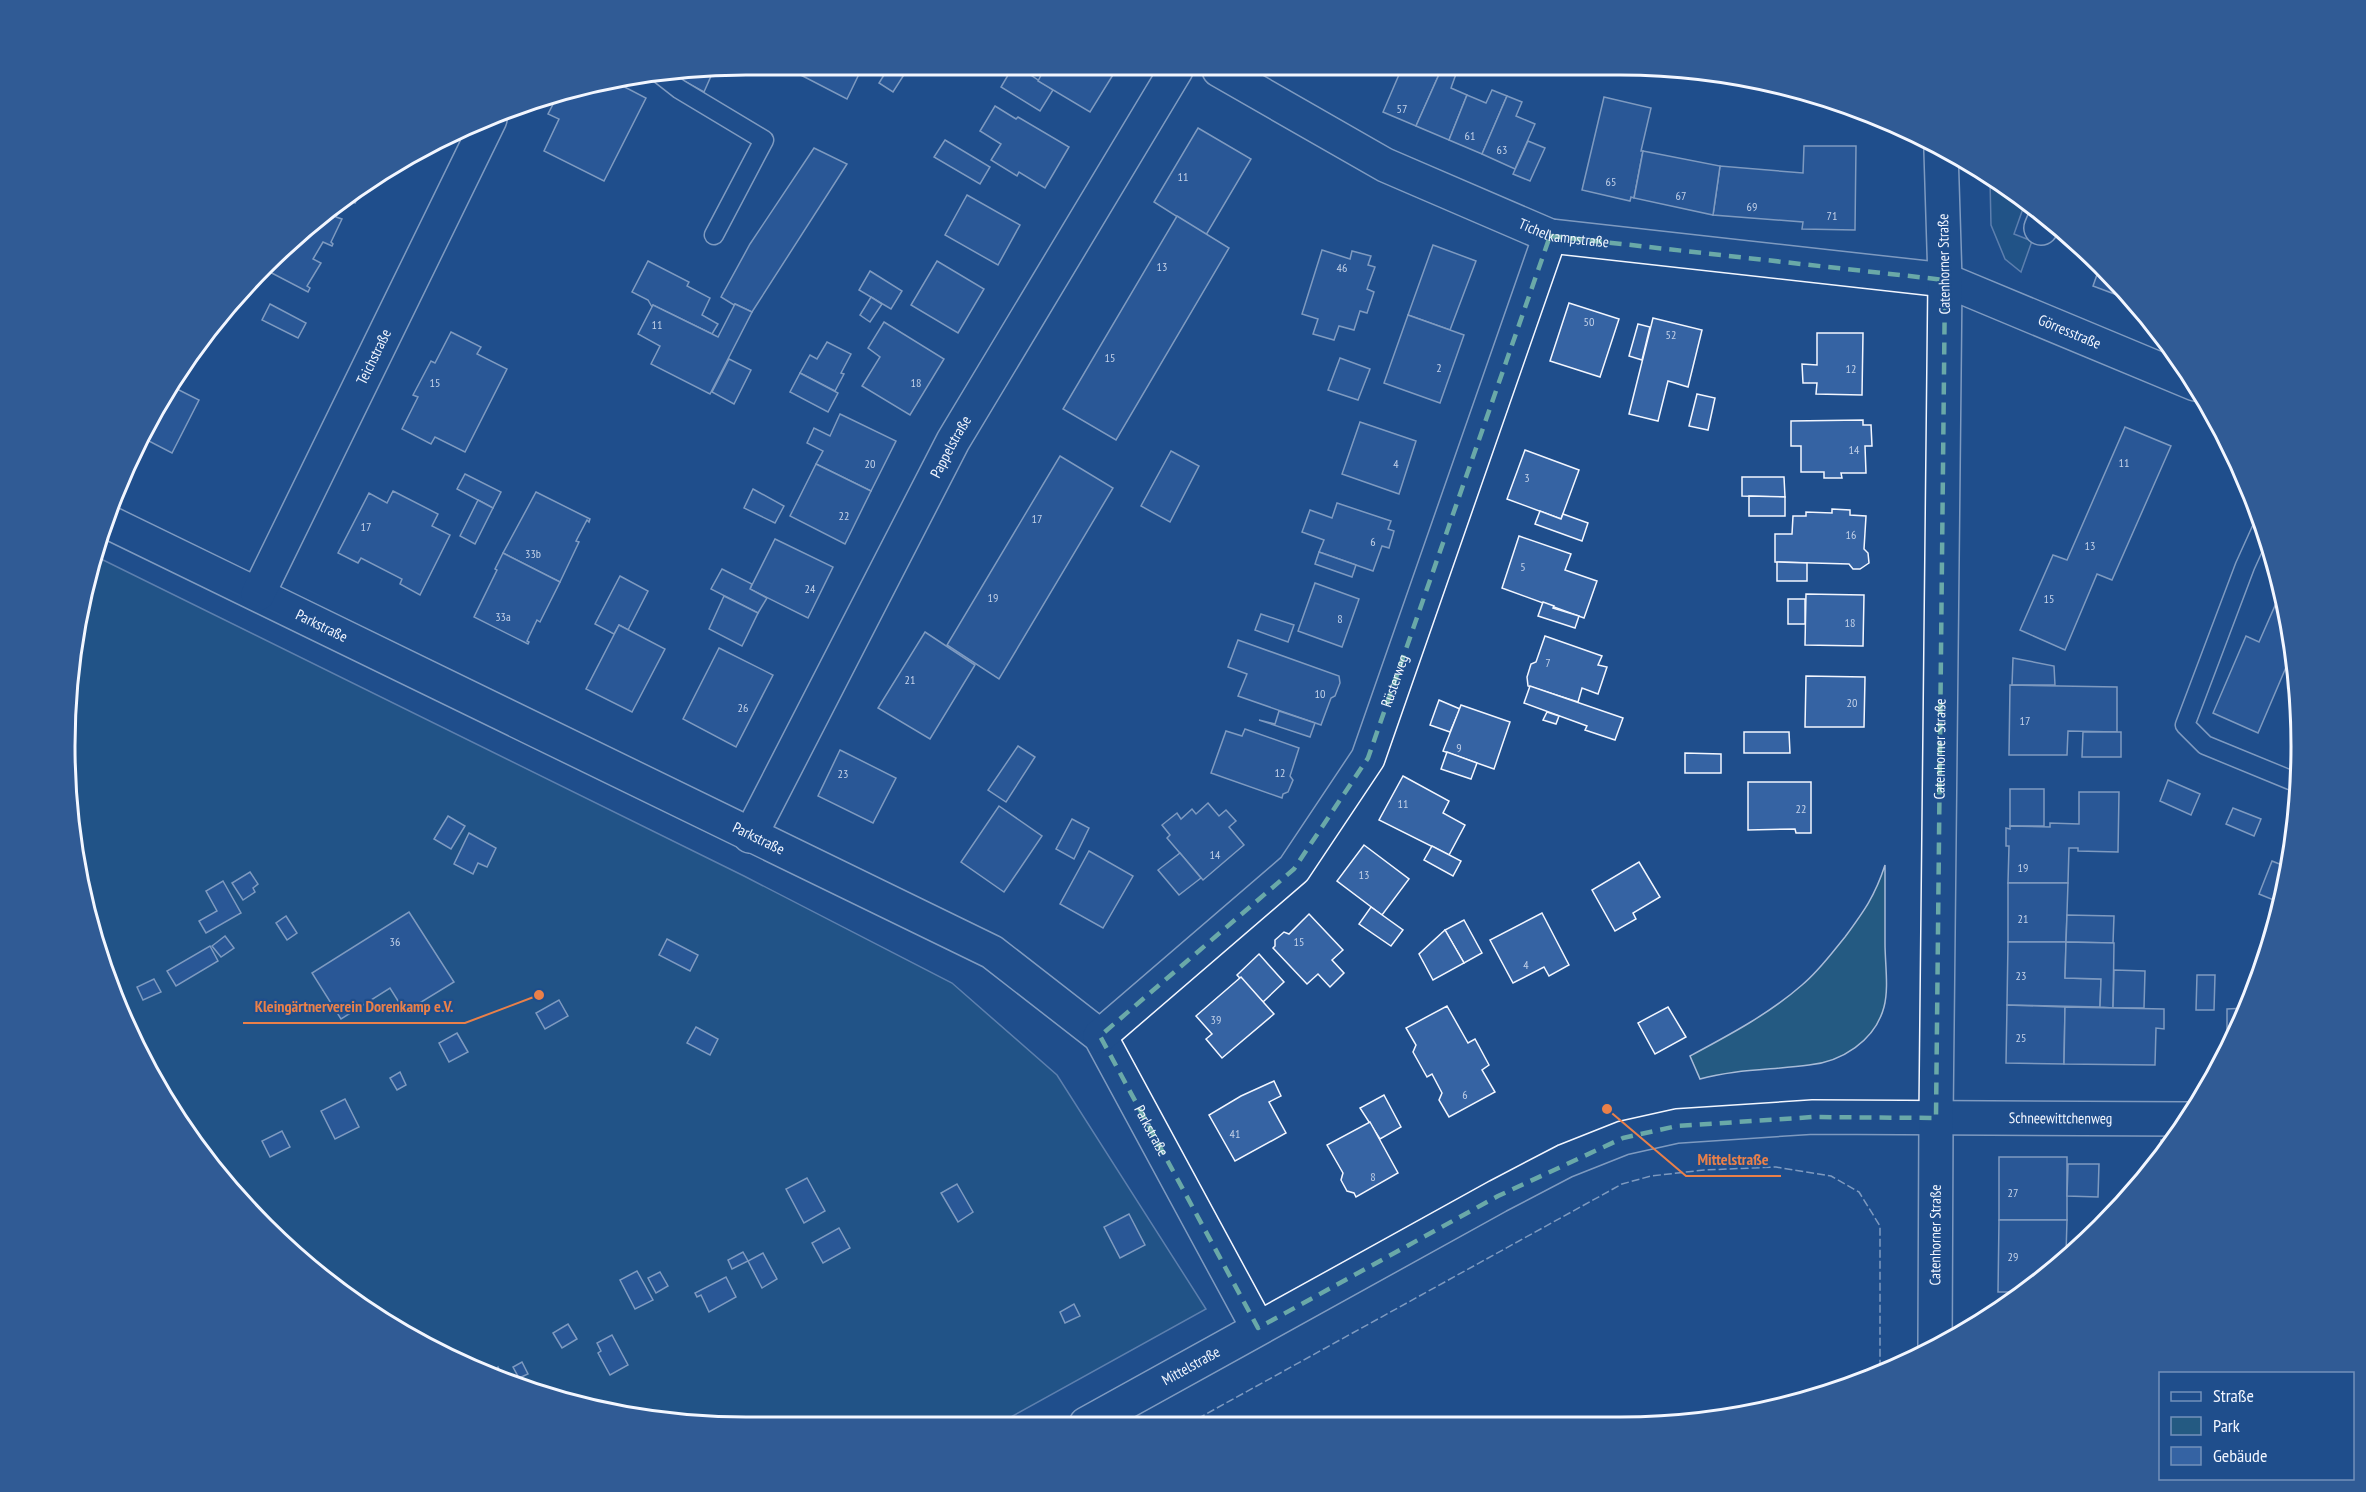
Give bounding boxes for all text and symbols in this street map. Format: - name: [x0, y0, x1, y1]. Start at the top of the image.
- house number: 57: [1397, 101, 1407, 116]
- house number: 61: [1465, 128, 1475, 143]
- house number: 63: [1497, 142, 1507, 157]
- house number: 11: [1178, 169, 1188, 184]
- house number: 65: [1606, 174, 1616, 189]
- house number: 67: [1676, 188, 1686, 203]
- house number: 69: [1747, 199, 1757, 214]
- house number: 71: [1827, 208, 1837, 223]
- street label: Catenhorner Straße: [1933, 213, 1954, 315]
- street label: Tichelkampstraße: [1516, 214, 1610, 252]
- house number: 13: [1157, 259, 1167, 274]
- house number: 46: [1337, 260, 1347, 275]
- street label: Görresstraße: [2036, 310, 2104, 353]
- house number: 50: [1584, 314, 1594, 329]
- house number: 11: [652, 317, 662, 332]
- street label: Teichstraße: [352, 326, 395, 387]
- house number: 52: [1666, 327, 1676, 342]
- house number: 15: [1105, 350, 1115, 365]
- house number: 2: [1436, 360, 1442, 375]
- house number: 12: [1846, 361, 1856, 376]
- house number: 15: [430, 375, 440, 390]
- house number: 18: [911, 375, 921, 390]
- street label: Pappelstraße: [926, 412, 975, 481]
- house number: 14: [1849, 442, 1860, 457]
- house number: 11: [2119, 455, 2129, 470]
- house number: 20: [865, 456, 875, 471]
- house number: 4: [1393, 456, 1399, 471]
- house number: 3: [1524, 470, 1530, 485]
- house number: 22: [839, 508, 849, 523]
- house number: 17: [1032, 511, 1042, 526]
- house number: 17: [361, 519, 371, 534]
- house number: 16: [1846, 527, 1856, 542]
- house number: 6: [1370, 534, 1376, 549]
- house number: 13: [2085, 538, 2095, 553]
- house number: 33b: [525, 546, 541, 561]
- house number: 5: [1520, 559, 1526, 574]
- house number: 24: [805, 581, 816, 596]
- house number: 19: [988, 590, 998, 605]
- house number: 15: [2044, 591, 2054, 606]
- street label: Parkstraße: [293, 605, 351, 646]
- house number: 33a: [495, 609, 511, 624]
- house number: 8: [1337, 611, 1343, 626]
- house number: 18: [1845, 615, 1855, 630]
- street label: Rüsterweg: [1376, 652, 1412, 710]
- house number: 7: [1545, 655, 1551, 670]
- house number: 21: [905, 672, 915, 687]
- house number: 10: [1315, 686, 1325, 701]
- house number: 20: [1847, 695, 1857, 710]
- street label: Catenhorner Straße: [1929, 698, 1950, 800]
- house number: 26: [738, 700, 748, 715]
- house number: 17: [2020, 713, 2030, 728]
- house number: 9: [1456, 740, 1462, 755]
- house number: 12: [1275, 765, 1285, 780]
- house number: 23: [838, 766, 848, 781]
- house number: 11: [1398, 796, 1408, 811]
- house number: 22: [1796, 801, 1806, 816]
- street label: Parkstraße: [730, 817, 788, 859]
- house number: 14: [1210, 847, 1221, 862]
- house number: 19: [2018, 860, 2028, 875]
- house number: 13: [1359, 867, 1369, 882]
- house number: 21: [2018, 911, 2028, 926]
- house number: 36: [390, 934, 400, 949]
- house number: 15: [1294, 934, 1304, 949]
- house number: 4: [1523, 957, 1529, 972]
- house number: 23: [2016, 968, 2026, 983]
- callout: Kleingärtnerverein Dorenkamp e.V.: [243, 989, 465, 1023]
- text: Kleingärtnerverein Dorenkamp e.V.: [255, 996, 453, 1016]
- house number: 39: [1211, 1012, 1221, 1027]
- house number: 25: [2016, 1030, 2026, 1045]
- house number: 6: [1462, 1087, 1468, 1102]
- street label: Parkstraße: [1130, 1102, 1173, 1159]
- street label: Schneewittchenweg: [2009, 1108, 2112, 1128]
- house number: 41: [1230, 1126, 1240, 1141]
- callout: Mittelstraße: [1686, 1142, 1781, 1176]
- text: Mittelstraße: [1697, 1149, 1769, 1169]
- house number: 8: [1370, 1169, 1376, 1184]
- street label: Catenhorner Straße: [1925, 1184, 1945, 1286]
- house number: 27: [2008, 1185, 2018, 1200]
- house number: 29: [2008, 1249, 2018, 1264]
- street label: Mittelstraße: [1158, 1342, 1223, 1389]
- legend: [2159, 1372, 2354, 1480]
- text: Straße: [2213, 1384, 2254, 1407]
- text: Park: [2213, 1414, 2240, 1437]
- text: Gebäude: [2213, 1444, 2267, 1467]

